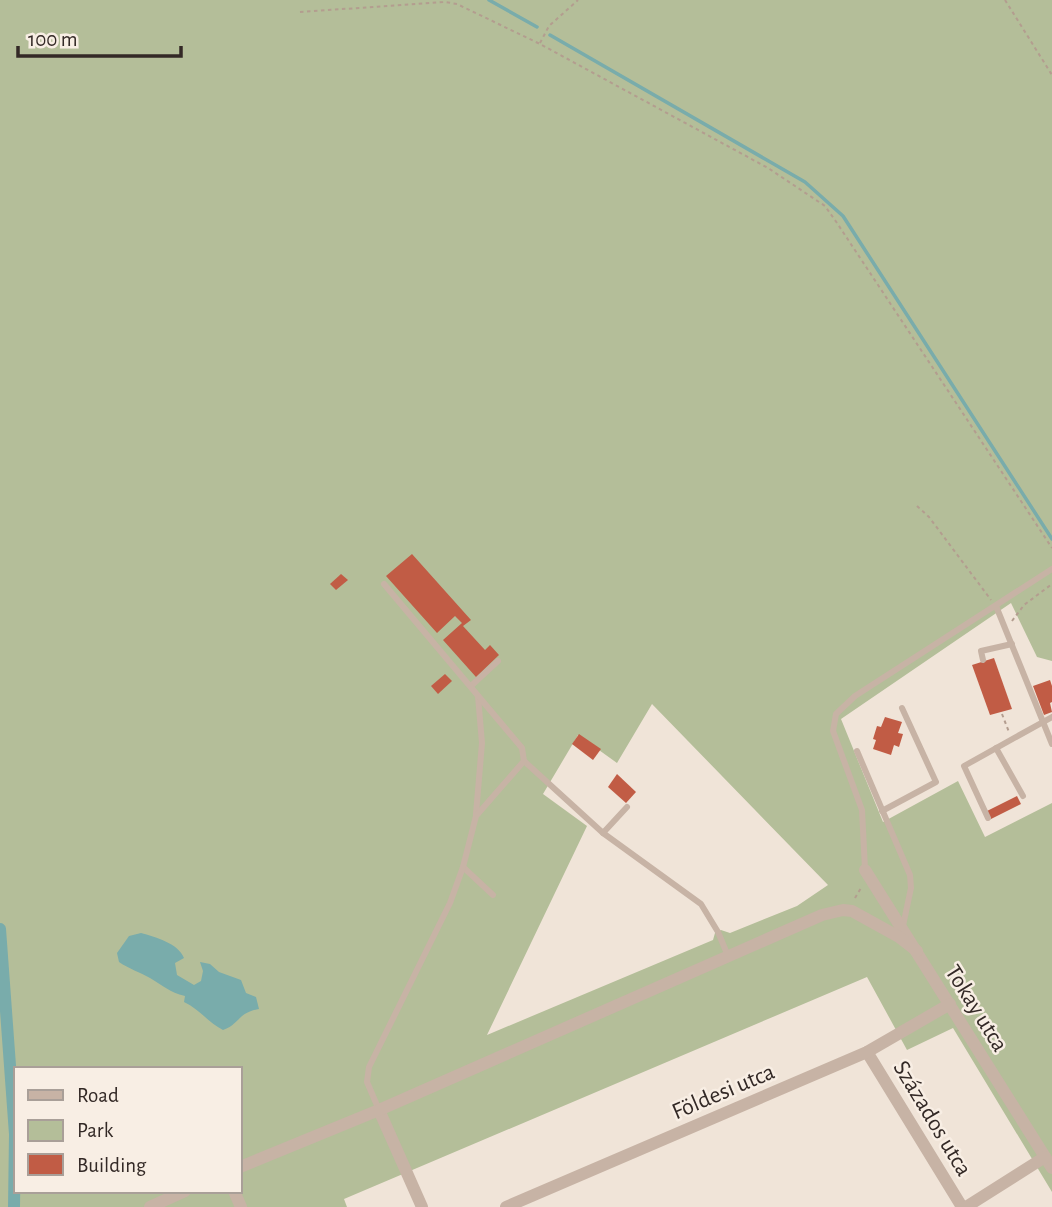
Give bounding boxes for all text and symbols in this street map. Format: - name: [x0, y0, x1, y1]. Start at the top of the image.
- scale bar: [18, 14, 180, 58]
- text: 100 m: [28, 29, 78, 50]
- street label: Tokay utca: [940, 961, 1012, 1056]
- street label: Százados utca: [888, 1057, 976, 1180]
- street label: Földesi utca: [669, 1060, 778, 1124]
- legend: [14, 1067, 242, 1193]
- text: Road: [77, 1085, 119, 1106]
- text: Park: [77, 1120, 114, 1141]
- text: Building: [77, 1155, 147, 1176]

